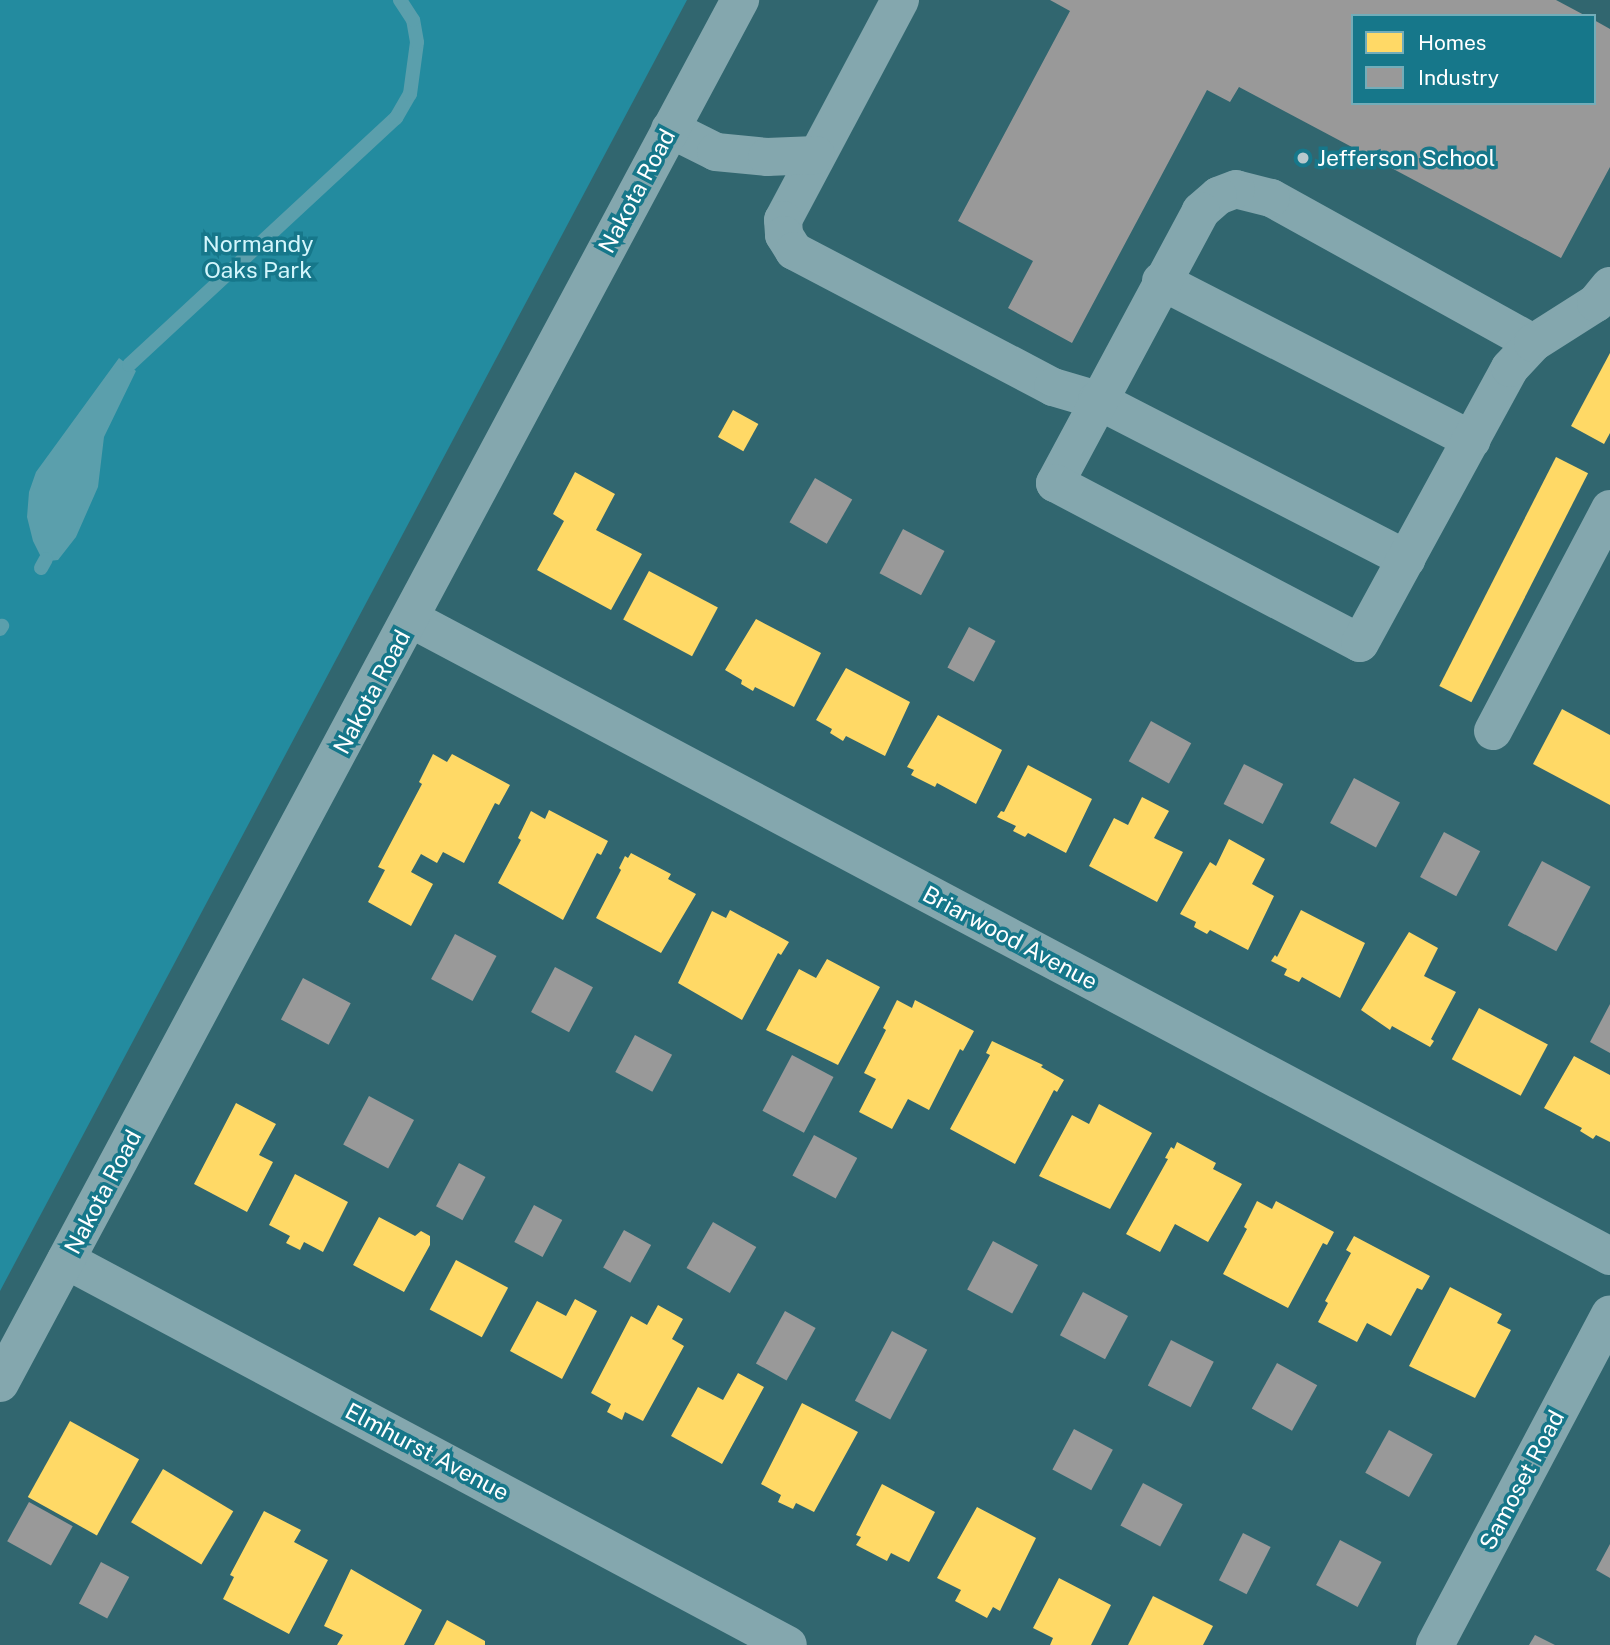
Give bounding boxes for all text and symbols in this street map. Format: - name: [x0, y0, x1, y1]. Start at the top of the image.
- legend: [1351, 14, 1596, 105]
- text: Homes: [1418, 30, 1486, 55]
- text: Industry: [1418, 65, 1499, 90]
- street label: Nakota Road: [593, 124, 681, 258]
- place label: Jefferson School: [1317, 144, 1495, 172]
- marker: Jefferson School: [1295, 150, 1311, 166]
- park label: Normandy Oaks Park: [202, 230, 314, 284]
- street label: Nakota Road: [328, 625, 416, 759]
- street label: Briarwood Avenue: [918, 880, 1102, 996]
- street label: Nakota Road: [59, 1125, 147, 1259]
- street label: Elmhurst Avenue: [340, 1397, 514, 1507]
- street label: Samoset Road: [1474, 1406, 1570, 1554]

